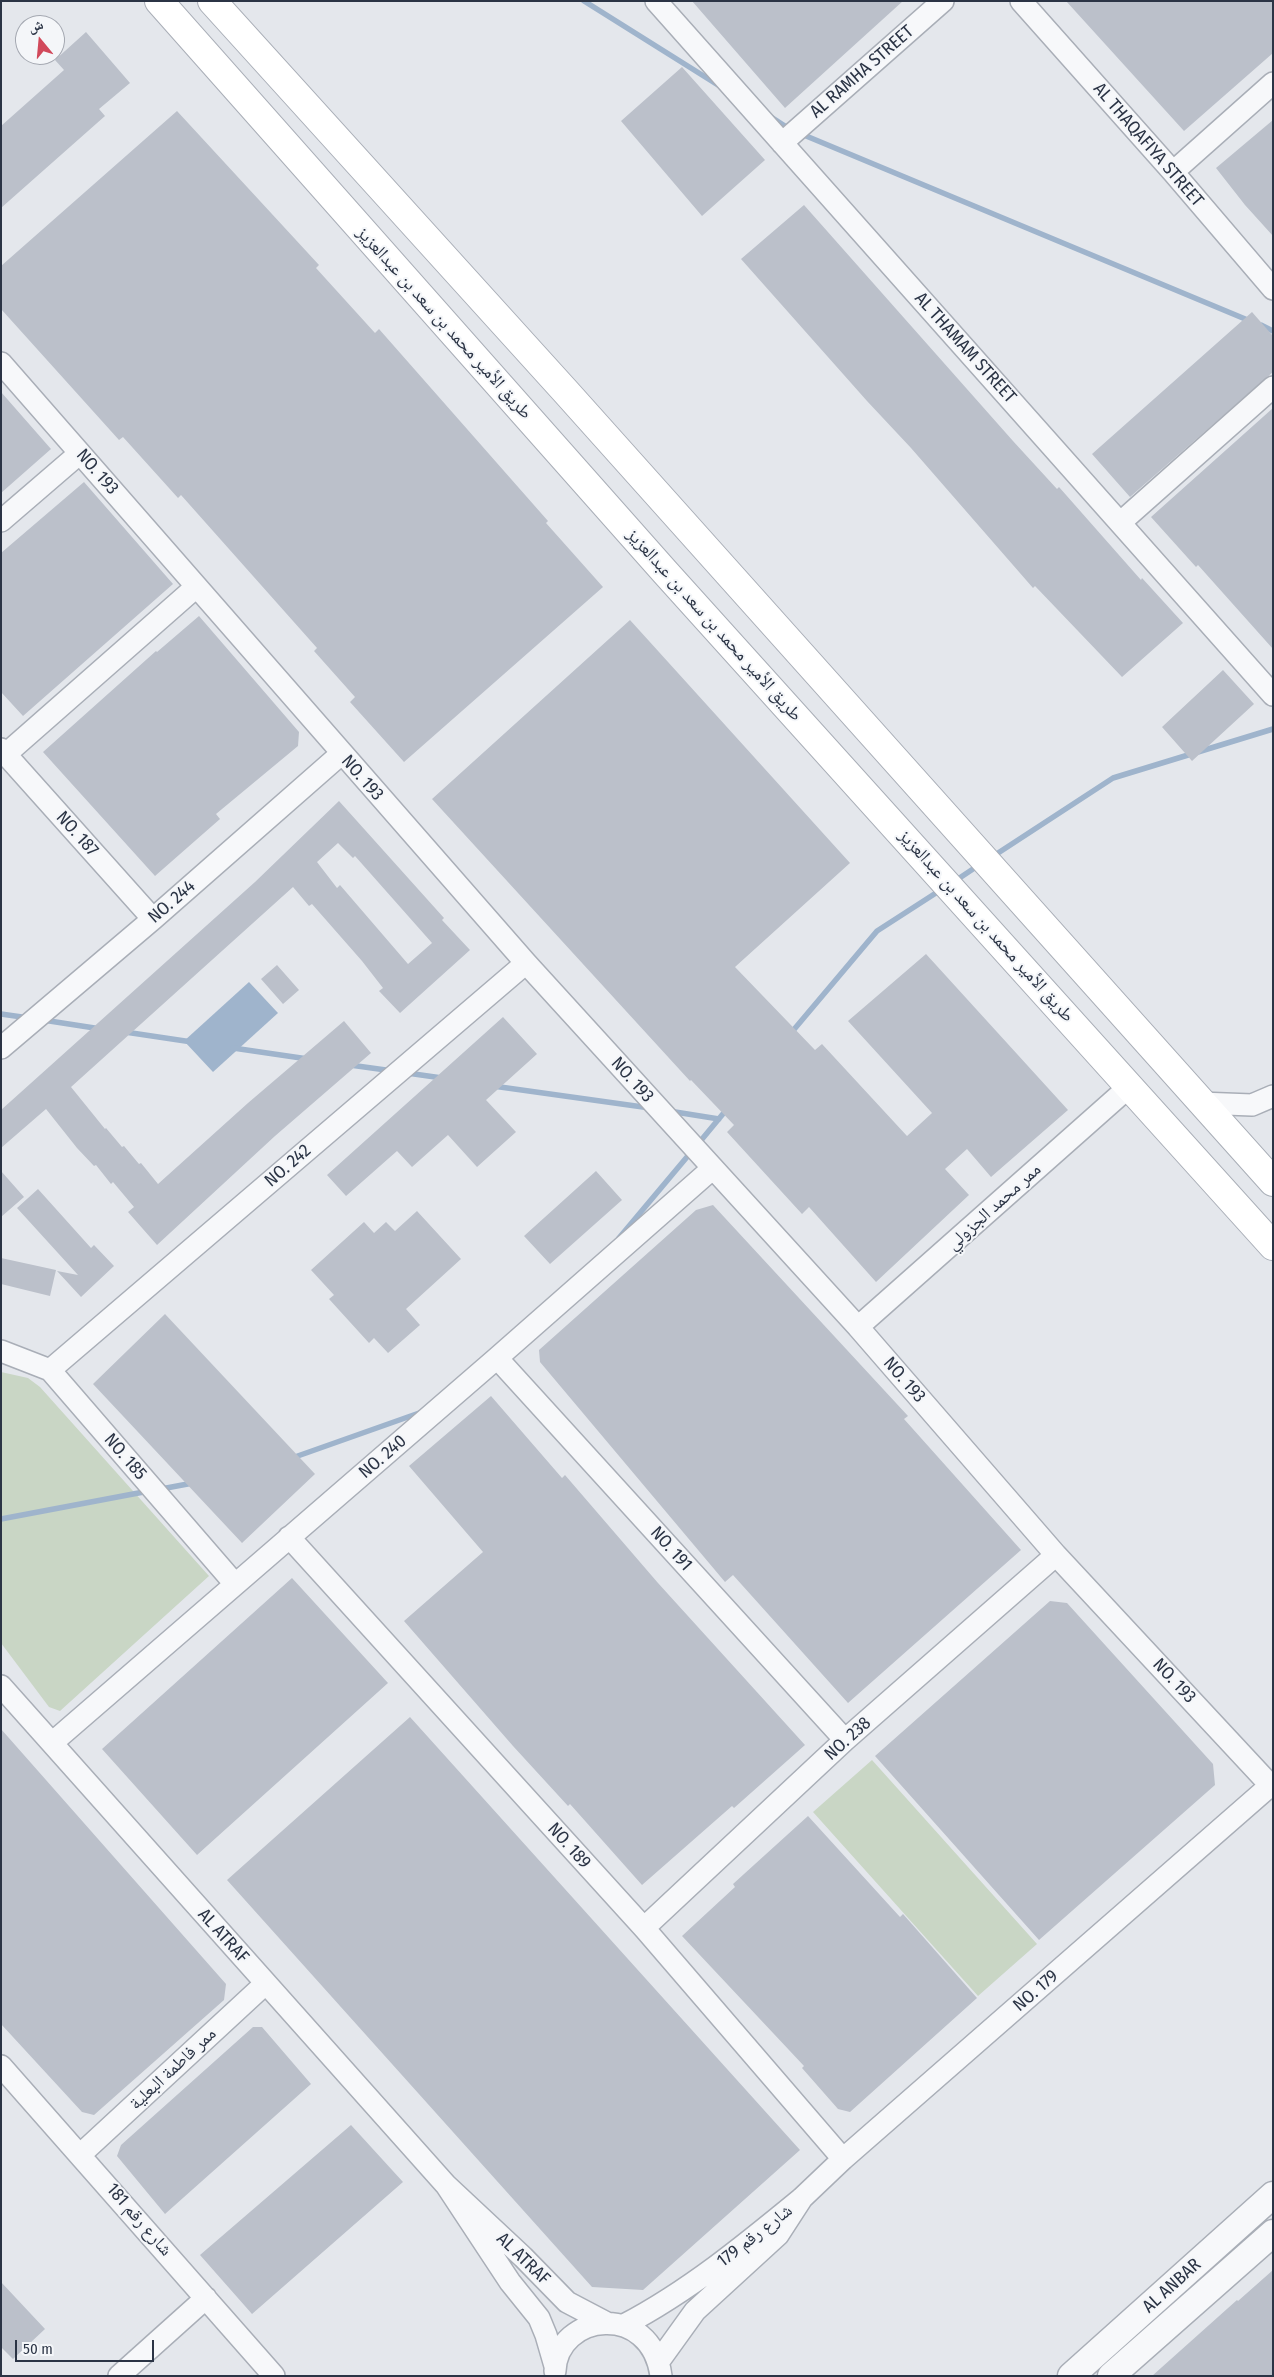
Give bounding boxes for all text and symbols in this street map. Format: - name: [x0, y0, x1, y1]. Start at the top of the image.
- north arrow: [15, 15, 65, 65]
- text: ش: [26, 16, 45, 36]
- street label: AL RAMHA STREET: [806, 21, 918, 123]
- street label: AL THAQAFIYA STREET: [1088, 79, 1208, 211]
- street label: طريق الأمير محمد بن سعد بن عبدالعزيز: [352, 222, 536, 424]
- street label: AL THAMAM STREET: [910, 288, 1020, 408]
- street label: NO. 193: [71, 445, 123, 499]
- street label: طريق الأمير محمد بن سعد بن عبدالعزيز: [622, 524, 806, 726]
- street label: NO. 193: [336, 751, 388, 805]
- street label: NO. 187: [51, 807, 103, 861]
- street label: طريق الأمير محمد بن سعد بن عبدالعزيز: [894, 825, 1078, 1027]
- street label: NO. 244: [144, 876, 200, 928]
- street label: NO. 193: [606, 1053, 658, 1107]
- street label: NO. 242: [261, 1140, 315, 1192]
- street label: ممر محمد الجزولي: [942, 1159, 1046, 1255]
- street label: NO. 193: [878, 1353, 930, 1407]
- street label: NO. 185: [99, 1429, 151, 1485]
- street label: NO. 240: [355, 1431, 411, 1483]
- street label: NO. 191: [645, 1522, 697, 1576]
- street label: NO. 193: [1148, 1654, 1200, 1708]
- street label: NO. 238: [820, 1713, 876, 1765]
- street label: NO. 189: [543, 1819, 595, 1873]
- street label: AL ATRAF: [193, 1904, 253, 1968]
- street label: NO. 179: [1009, 1966, 1063, 2016]
- street label: ممر فاطمة البعلية: [125, 2023, 221, 2115]
- street label: شارع رقم 181: [102, 2179, 176, 2261]
- street label: شارع رقم 179: [713, 2200, 797, 2272]
- street label: AL ATRAF: [492, 2228, 554, 2290]
- street label: AL ANBAR: [1138, 2254, 1206, 2318]
- scale bar: [18, 2330, 156, 2362]
- text: 50 m: [23, 2340, 53, 2358]

